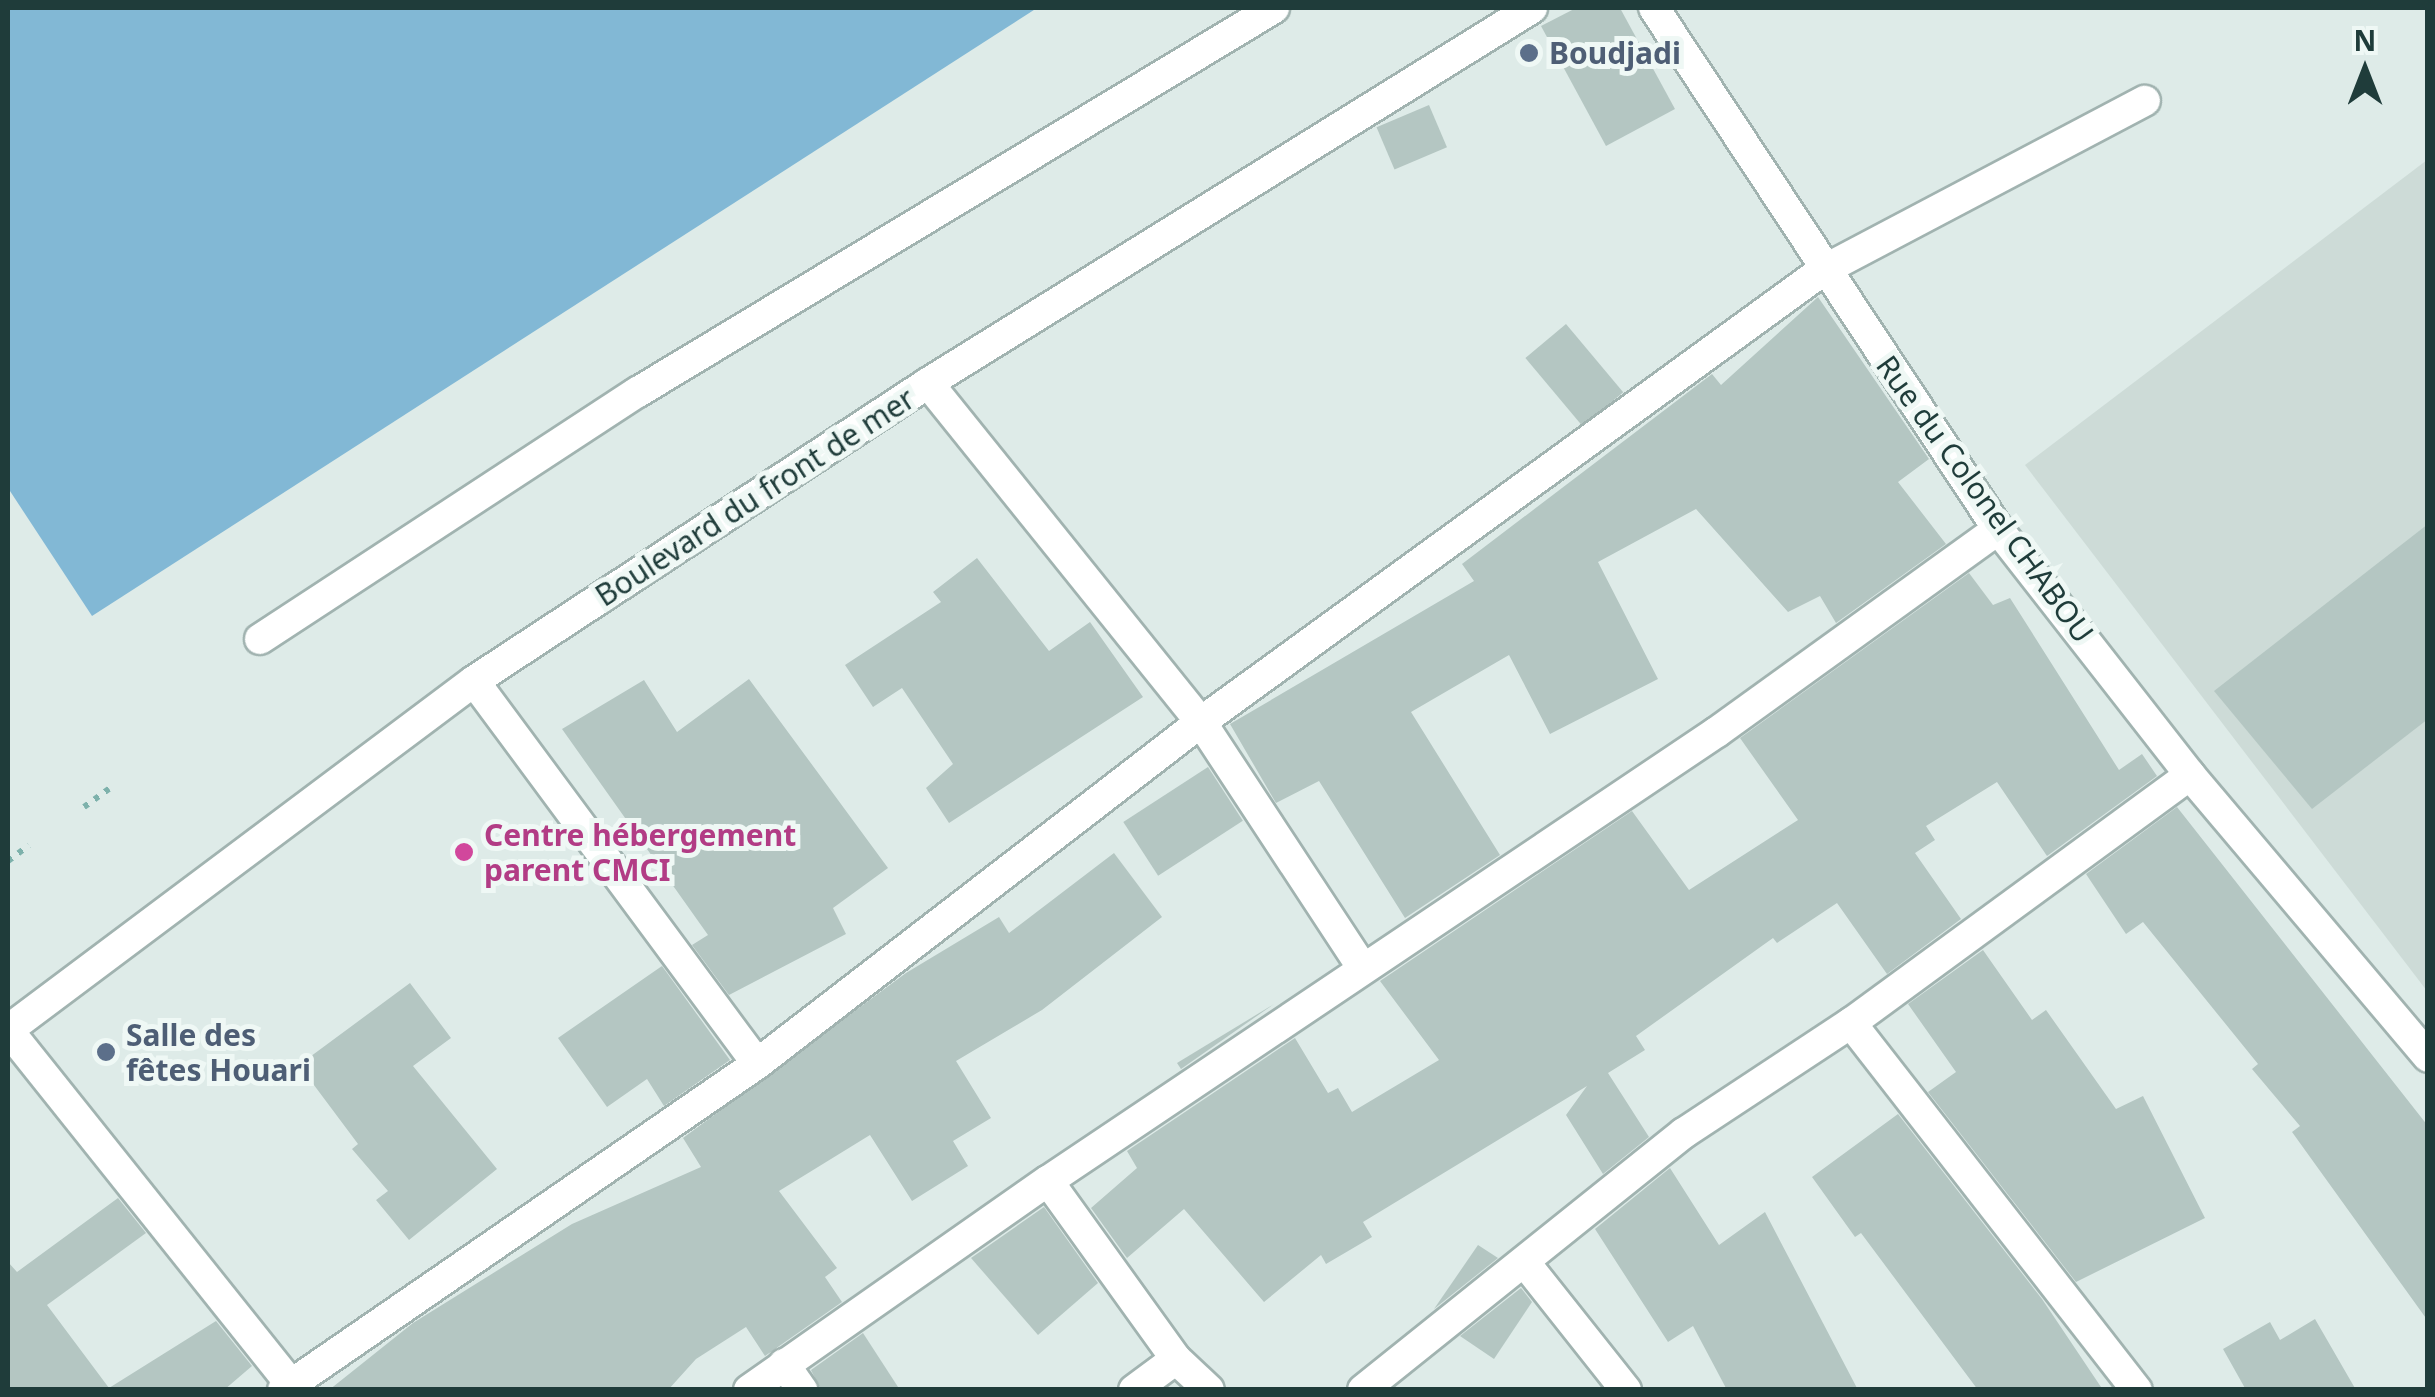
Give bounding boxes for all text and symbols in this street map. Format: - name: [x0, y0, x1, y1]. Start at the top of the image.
- north arrow: [2315, 20, 2415, 120]
- text: N: [2354, 21, 2376, 59]
- place label: Boudjadi: [1549, 35, 1681, 71]
- marker: Boudjadi: [1518, 42, 1540, 64]
- street label: Rue du Colonel CHABOU: [1869, 348, 2101, 650]
- street label: Boulevard du front de mer: [589, 380, 921, 614]
- place label: Centre hébergement parent CMCI: [484, 817, 796, 888]
- marker: Centre hébergement parent CMCI: [453, 841, 475, 863]
- place label: Salle des fêtes Houari: [126, 1017, 311, 1088]
- marker: Salle des fêtes Houari: [95, 1041, 117, 1063]

